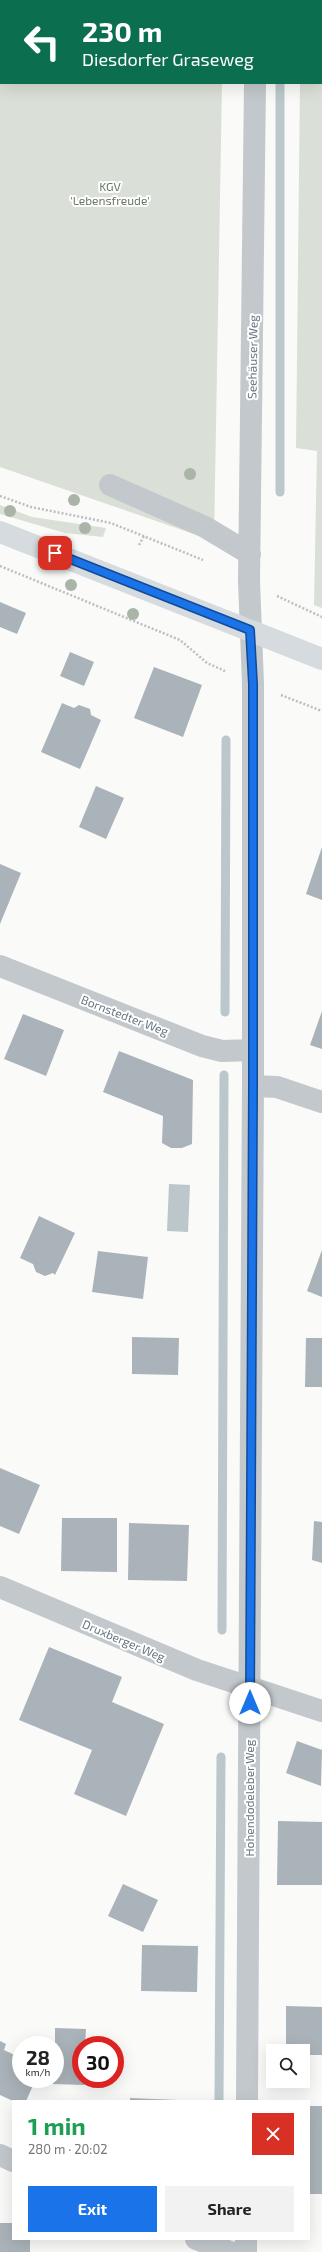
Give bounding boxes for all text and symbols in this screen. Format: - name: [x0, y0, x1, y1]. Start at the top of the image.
- text: 230 m: [82, 14, 163, 48]
- icon: left: [16, 16, 68, 68]
- text: Diesdorfer Graseweg: [82, 48, 254, 70]
- park label: KGV 'Lebensfreude': [70, 179, 150, 207]
- street label: Seehäuser Weg: [244, 315, 260, 399]
- pin: [38, 536, 72, 570]
- icon: arrive: [44, 542, 66, 564]
- street label: Bornstedter Weg: [79, 992, 171, 1038]
- street label: Druxberger Weg: [81, 1616, 168, 1664]
- position arrow: [229, 1682, 271, 1724]
- street label: Hohendodeleber Weg: [242, 1739, 256, 1856]
- speed limit sign: 30: [72, 2036, 124, 2088]
- map controls: [266, 2044, 310, 2088]
- button: search: [266, 2044, 310, 2088]
- text: 28: [26, 2045, 50, 2069]
- text: km/h: [26, 2066, 50, 2078]
- text: 1 min: [28, 2111, 86, 2140]
- button: close: [252, 2113, 294, 2155]
- text: 280 m · 20:02: [28, 2141, 108, 2157]
- button: Exit: [28, 2186, 157, 2232]
- button: Share: [165, 2186, 294, 2232]

